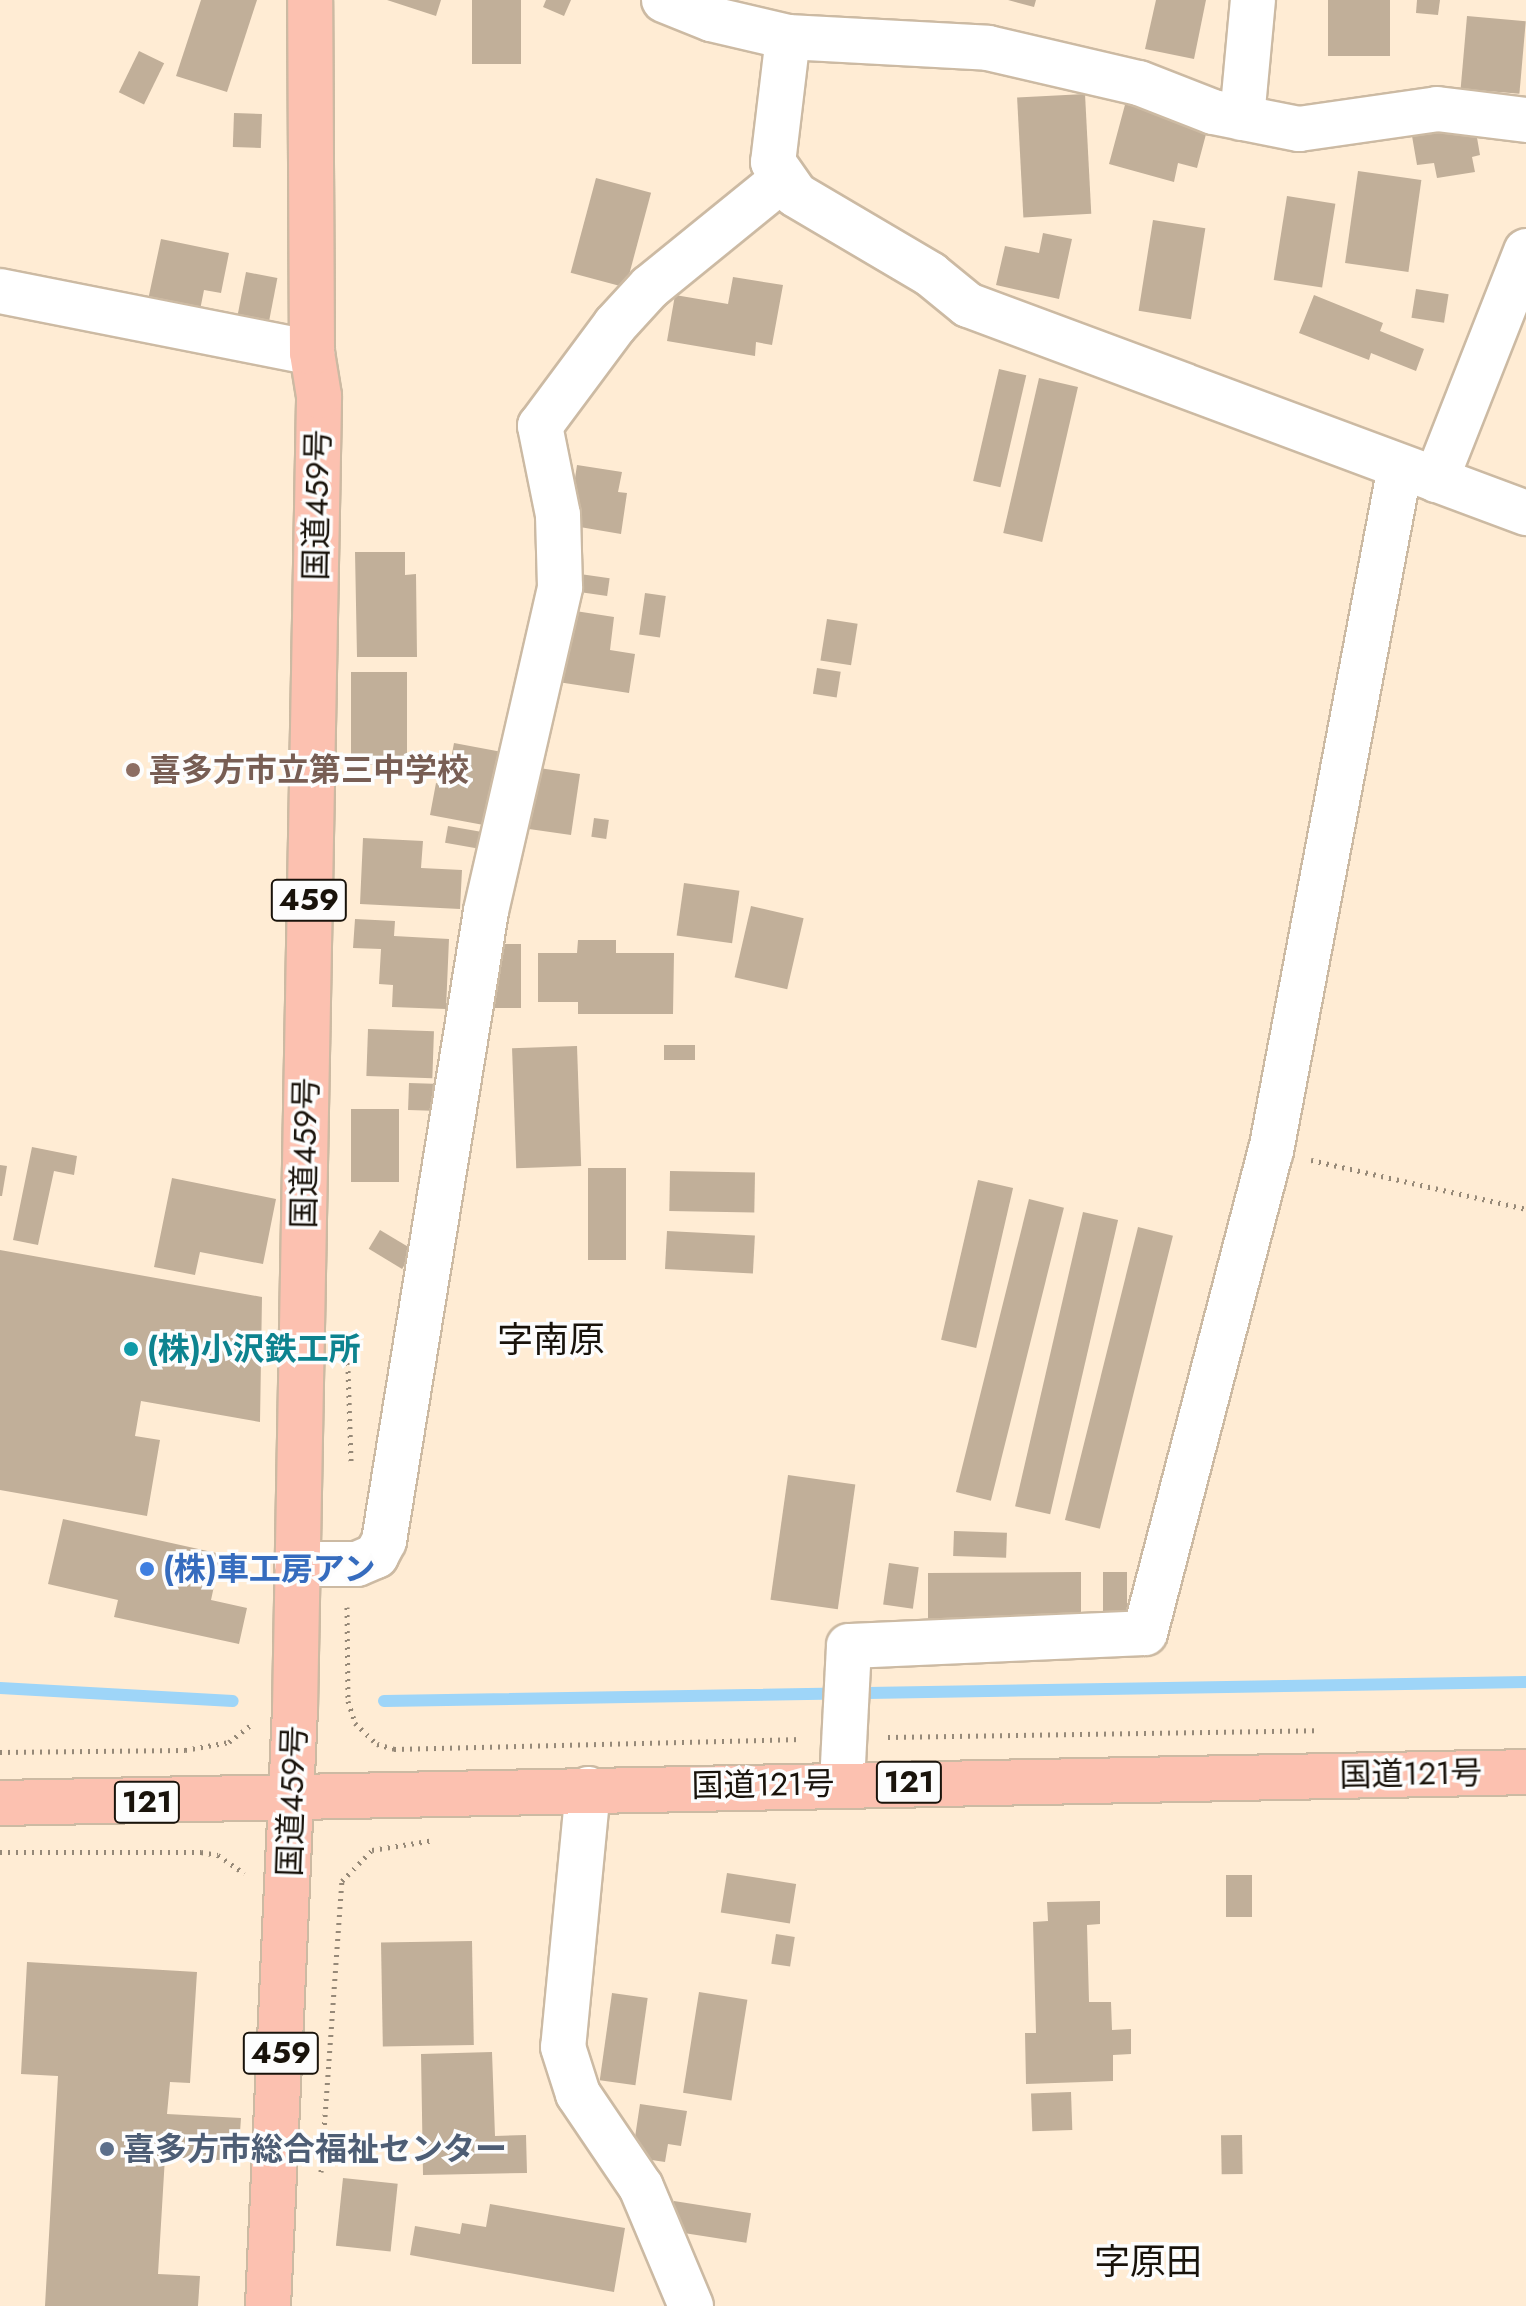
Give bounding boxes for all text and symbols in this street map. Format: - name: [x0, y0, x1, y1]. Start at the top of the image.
- street label: 国道459号: [296, 429, 338, 581]
- place label: 喜多方市立第三中学校: [149, 751, 469, 789]
- marker: 喜多方市立第三中学校: [124, 761, 142, 779]
- road number: 459: [269, 874, 349, 926]
- street label: 国道459号: [284, 1077, 326, 1229]
- district label: 字南原: [497, 1318, 605, 1362]
- place label: (株)小沢鉄工所: [147, 1330, 361, 1368]
- marker: (株)小沢鉄工所: [122, 1340, 140, 1358]
- place label: (株)車工房アン: [163, 1550, 377, 1588]
- marker: (株)車工房アン: [138, 1560, 156, 1578]
- street label: 国道459号: [270, 1725, 314, 1877]
- street label: 国道121号: [1339, 1754, 1483, 1794]
- road number: 121: [875, 1756, 943, 1808]
- street label: 国道121号: [691, 1765, 835, 1805]
- road number: 121: [113, 1776, 181, 1828]
- road number: 459: [241, 2027, 321, 2079]
- place label: 喜多方市総合福祉センター: [123, 2130, 507, 2168]
- marker: 喜多方市総合福祉センター: [98, 2140, 116, 2158]
- district label: 字原田: [1094, 2240, 1202, 2284]

